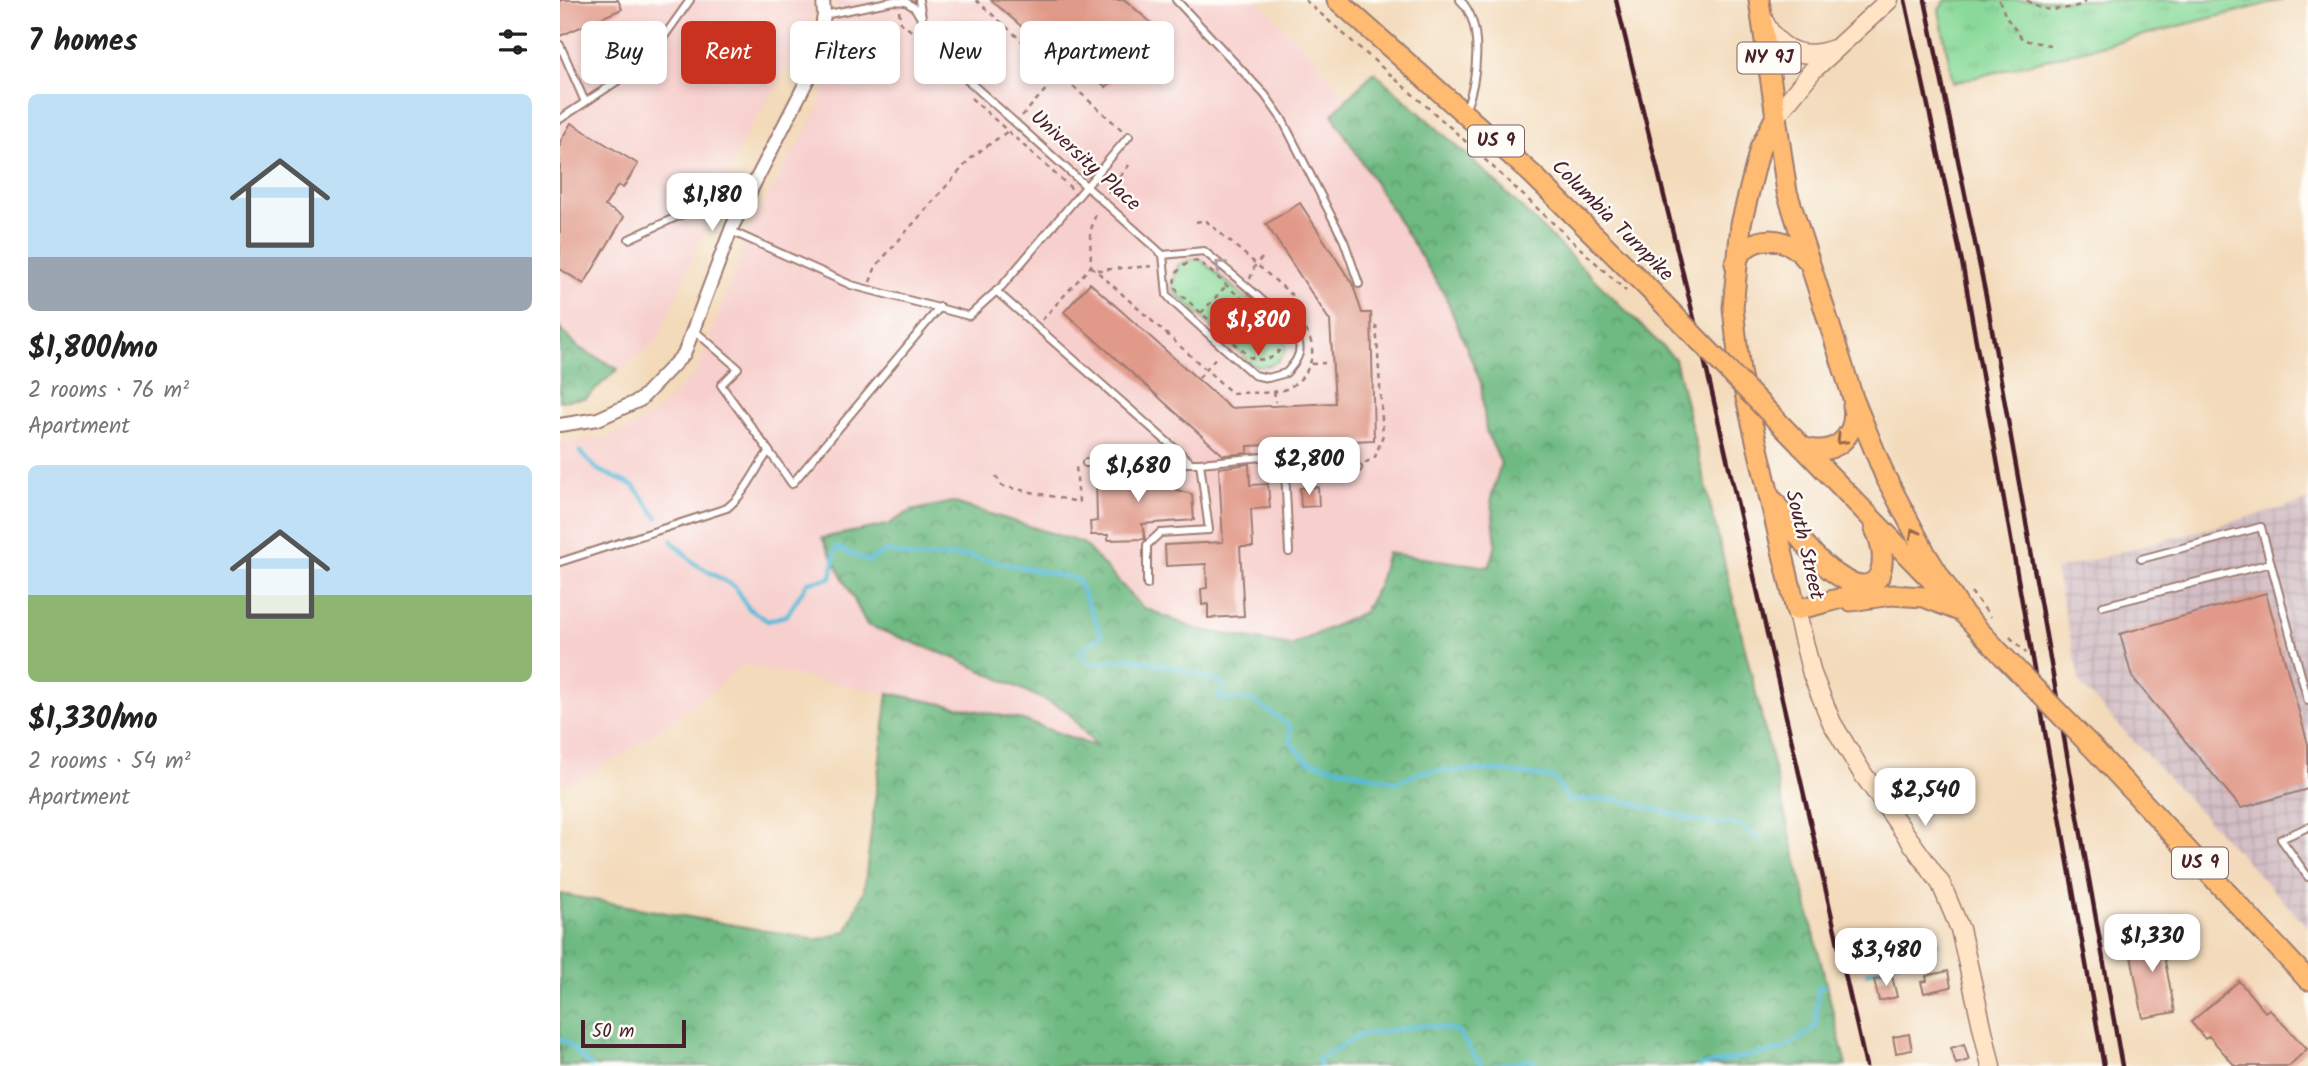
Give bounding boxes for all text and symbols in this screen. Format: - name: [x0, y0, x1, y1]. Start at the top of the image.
- text: 7 homes: [28, 18, 138, 66]
- chip: Buy: [581, 21, 667, 84]
- chip: Rent: [681, 21, 776, 84]
- chip: Filters: [790, 21, 900, 84]
- chip: New: [914, 21, 1006, 84]
- chip: Apartment: [1020, 21, 1174, 84]
- icon: filters: [494, 23, 532, 61]
- road number: NY 9J: [1738, 43, 1800, 74]
- street label: University Place: [1022, 102, 1148, 220]
- road number: US 9: [1468, 125, 1524, 156]
- icon: home: [217, 140, 343, 266]
- street label: Columbia Turnpike: [1543, 152, 1681, 290]
- pin: $1,180: [655, 174, 769, 233]
- text: $1,180: [683, 178, 741, 214]
- one-way arrow: [1215, 261, 1228, 273]
- pin: $1,800: [1201, 298, 1315, 358]
- text: $1,800: [1226, 303, 1290, 339]
- text: $1,800/mo: [28, 325, 158, 373]
- text: 2 rooms · 76 m²: [28, 373, 189, 409]
- text: Apartment: [28, 409, 130, 445]
- one-way arrow: [1837, 432, 1850, 444]
- pin: $2,800: [1252, 438, 1366, 497]
- text: $2,800: [1274, 442, 1344, 478]
- pin: $1,680: [1081, 444, 1195, 504]
- text: $1,680: [1106, 449, 1170, 485]
- street label: South Street: [1775, 487, 1833, 604]
- icon: home: [217, 511, 343, 637]
- one-way arrow: [1909, 527, 1922, 540]
- text: $1,330/mo: [28, 696, 158, 744]
- text: 2 rooms · 54 m²: [28, 744, 191, 780]
- pin: $2,540: [1868, 768, 1982, 828]
- text: $2,540: [1890, 773, 1960, 809]
- text: Apartment: [28, 780, 130, 816]
- road number: US 9: [2172, 848, 2228, 878]
- pin: $1,330: [2095, 914, 2209, 974]
- text: $1,330: [2120, 919, 2184, 955]
- pin: $3,480: [1829, 928, 1943, 988]
- text: $3,480: [1851, 933, 1921, 969]
- scale bar: [581, 1017, 686, 1049]
- text: 50 m: [592, 1017, 634, 1047]

